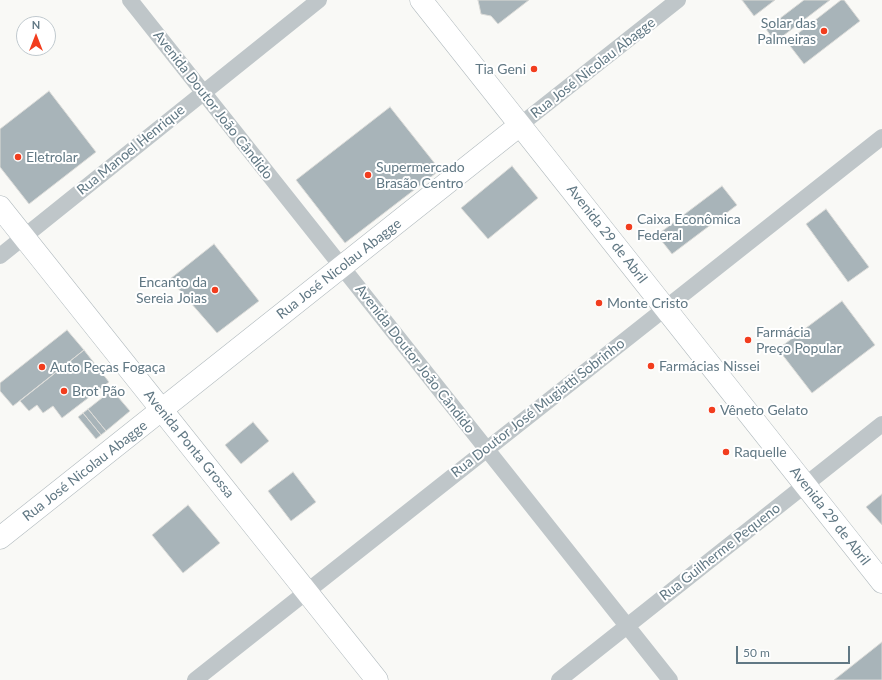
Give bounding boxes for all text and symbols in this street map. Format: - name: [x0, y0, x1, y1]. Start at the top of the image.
- street label: Rua José Nicolau Abagge: [527, 14, 659, 122]
- place label: Solar das Palmeiras: [757, 15, 816, 48]
- north arrow: [16, 16, 56, 56]
- text: N: [32, 18, 40, 31]
- marker: Solar das Palmeiras: [819, 26, 829, 36]
- street label: Avenida Doutor João Cândido: [150, 27, 276, 183]
- place label: Tia Geni: [475, 61, 526, 77]
- marker: Tia Geni: [529, 64, 539, 74]
- street label: Rua Manoel Henrique: [74, 101, 188, 199]
- place label: Eletrolar: [26, 149, 78, 165]
- marker: Eletrolar: [13, 152, 23, 162]
- place label: Supermercado Brasão Centro: [376, 159, 465, 192]
- marker: Supermercado Brasão Centro: [363, 170, 373, 180]
- street label: Avenida 29 de Abril: [563, 181, 651, 287]
- place label: Caixa Econômica Federal: [637, 211, 741, 244]
- street label: Rua José Nicolau Abagge: [273, 215, 405, 323]
- marker: Caixa Econômica Federal: [624, 222, 634, 232]
- place label: Encanto da Sereia Joias: [136, 274, 207, 306]
- street label: Avenida Doutor João Cândido: [352, 281, 478, 437]
- marker: Encanto da Sereia Joias: [210, 285, 220, 295]
- place label: Monte Cristo: [607, 295, 688, 311]
- marker: Monte Cristo: [594, 298, 604, 308]
- place label: Farmácia Preço Popular: [756, 324, 842, 356]
- street label: Rua Doutor José Mugiatti Sobrinho: [448, 335, 628, 481]
- marker: Farmácia Preço Popular: [743, 335, 753, 345]
- place label: Farmácias Nissei: [659, 358, 760, 374]
- place label: Auto Peças Fogaça: [50, 359, 165, 375]
- marker: Farmácias Nissei: [646, 361, 656, 371]
- marker: Auto Peças Fogaça: [37, 362, 47, 372]
- place label: Brot Pão: [72, 383, 125, 399]
- marker: Brot Pão: [59, 386, 69, 396]
- street label: Avenida Ponta Grossa: [140, 387, 238, 501]
- place label: Vêneto Gelato: [720, 402, 808, 418]
- marker: Vêneto Gelato: [707, 405, 717, 415]
- street label: Rua José Nicolau Abagge: [19, 417, 151, 525]
- place label: Raquelle: [734, 444, 787, 460]
- marker: Raquelle: [721, 447, 731, 457]
- street label: Avenida 29 de Abril: [786, 463, 874, 569]
- street label: Rua Guilherme Pequeno: [656, 500, 784, 604]
- scale bar: [738, 638, 852, 664]
- text: 50 m: [743, 645, 770, 660]

